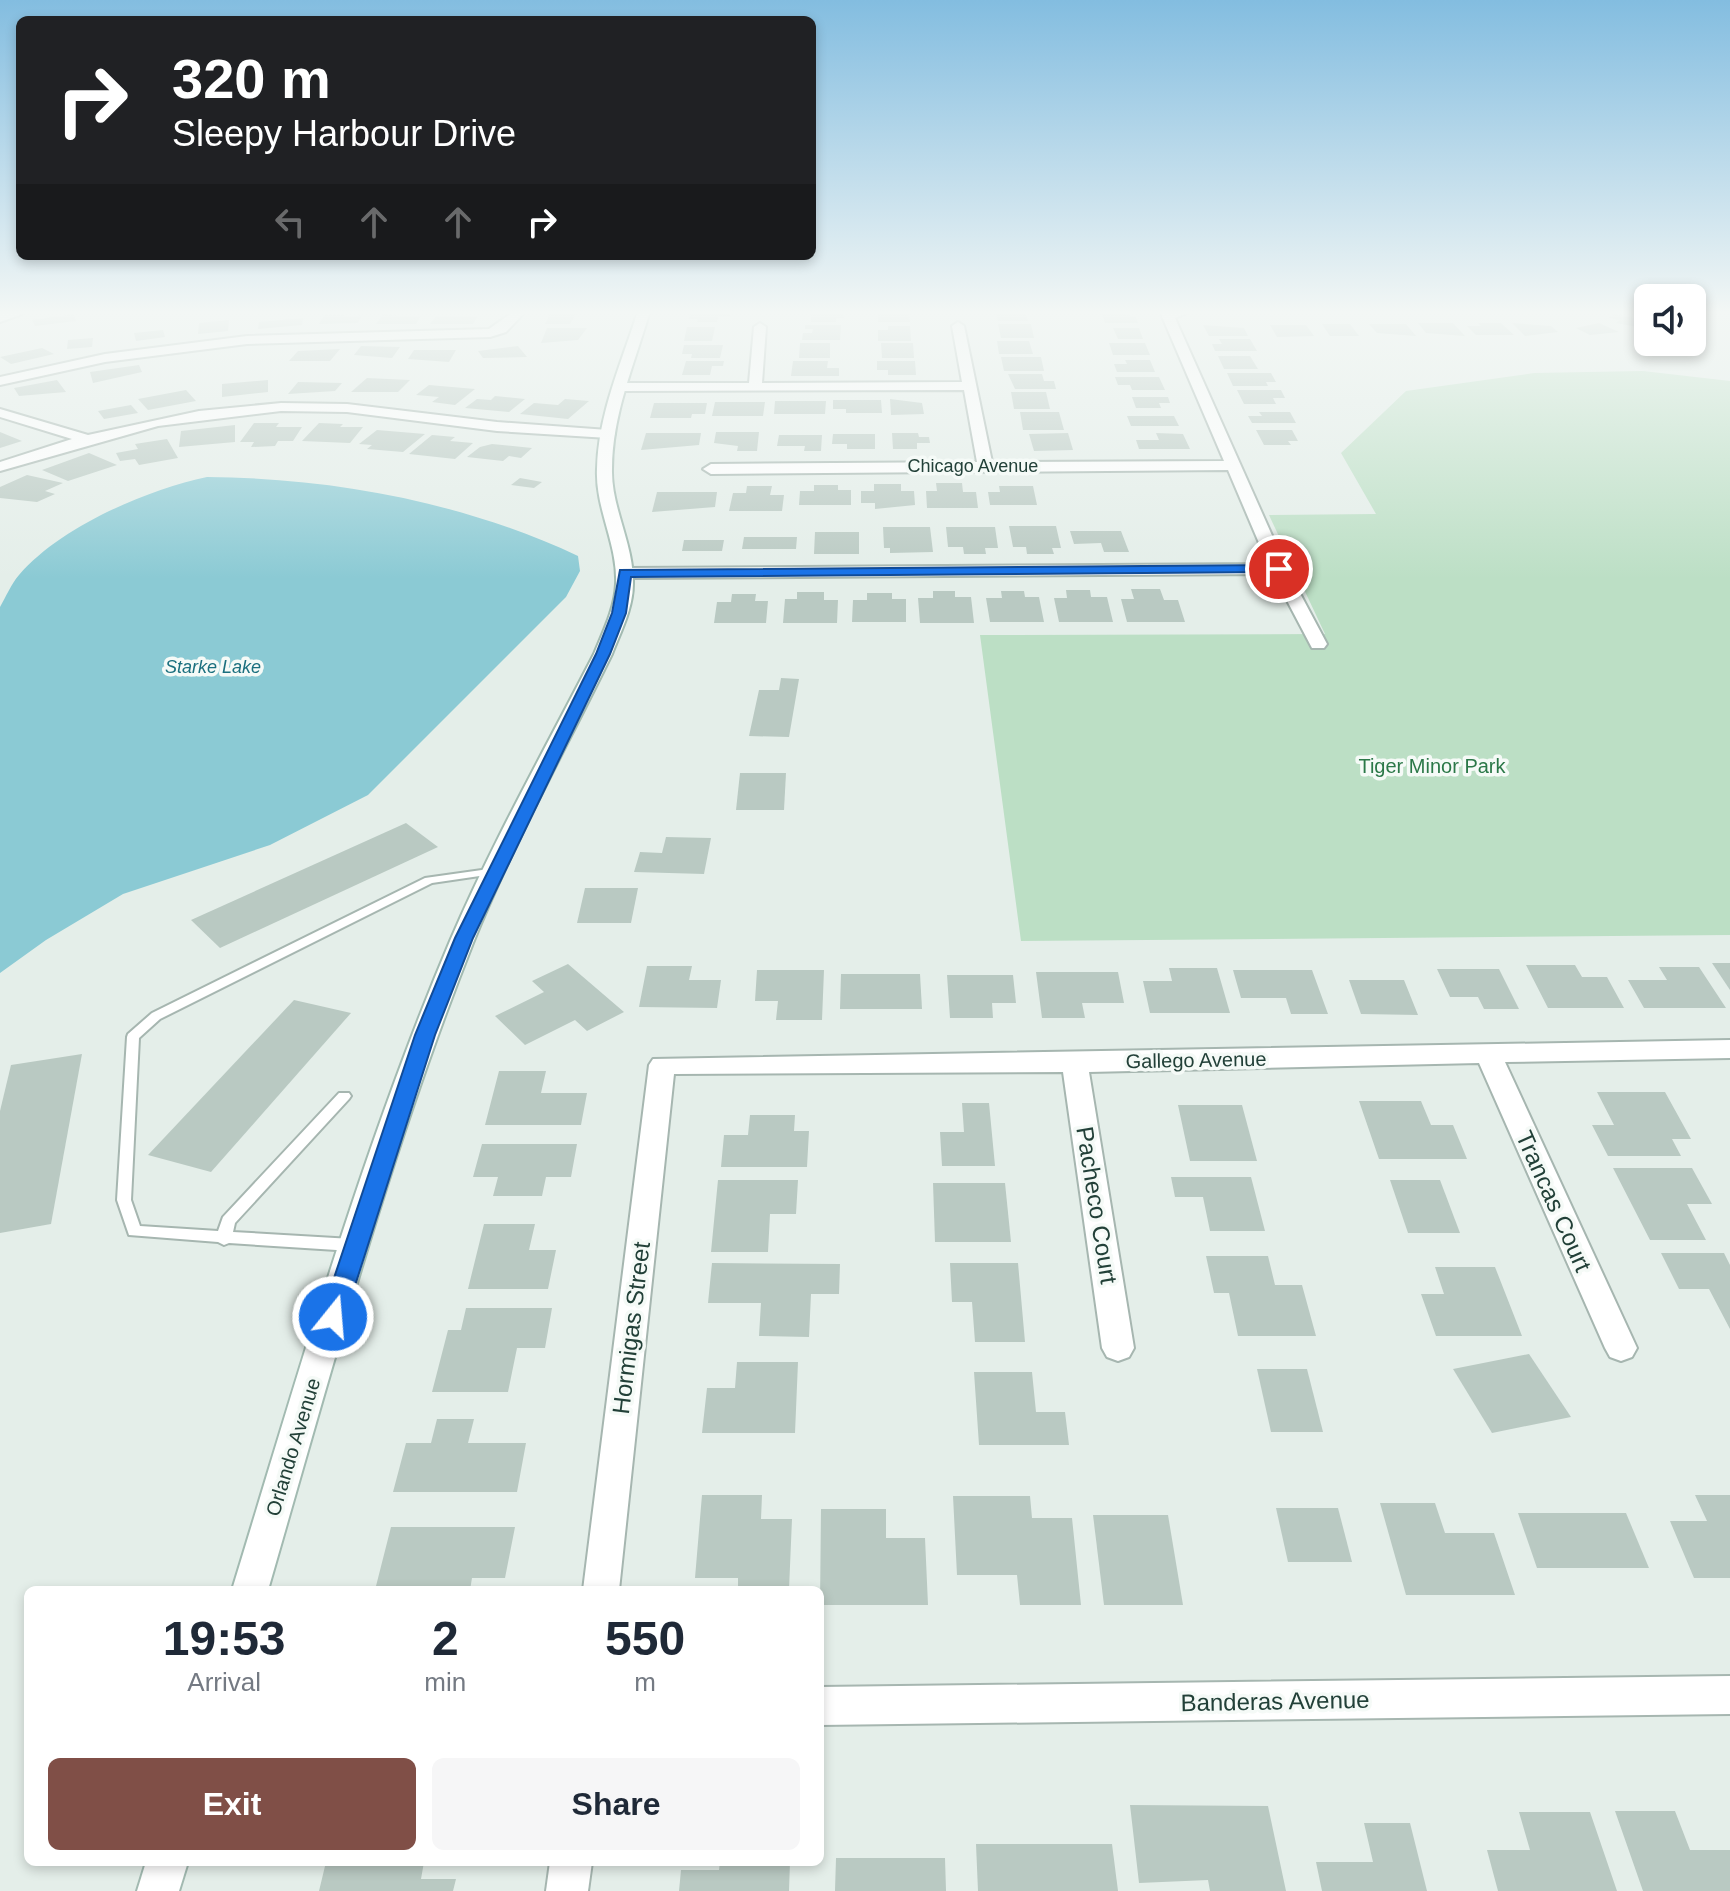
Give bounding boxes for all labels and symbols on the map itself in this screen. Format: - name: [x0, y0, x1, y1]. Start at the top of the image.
- street label: Chicago Avenue: [908, 456, 1038, 476]
- pin: [1245, 535, 1313, 603]
- water label: Starke Lake: [165, 657, 261, 677]
- park label: Tiger Minor Park: [1358, 755, 1507, 777]
- street label: Gallego Avenue: [1125, 1048, 1267, 1072]
- street label: Pacheco Court: [1071, 1124, 1123, 1286]
- street label: Trancas Court: [1511, 1126, 1597, 1276]
- street label: Hormigas Street: [607, 1240, 655, 1416]
- position arrow: [291, 1275, 375, 1359]
- street label: Orlando Avenue: [262, 1375, 324, 1519]
- street label: Banderas Avenue: [1180, 1686, 1370, 1716]

